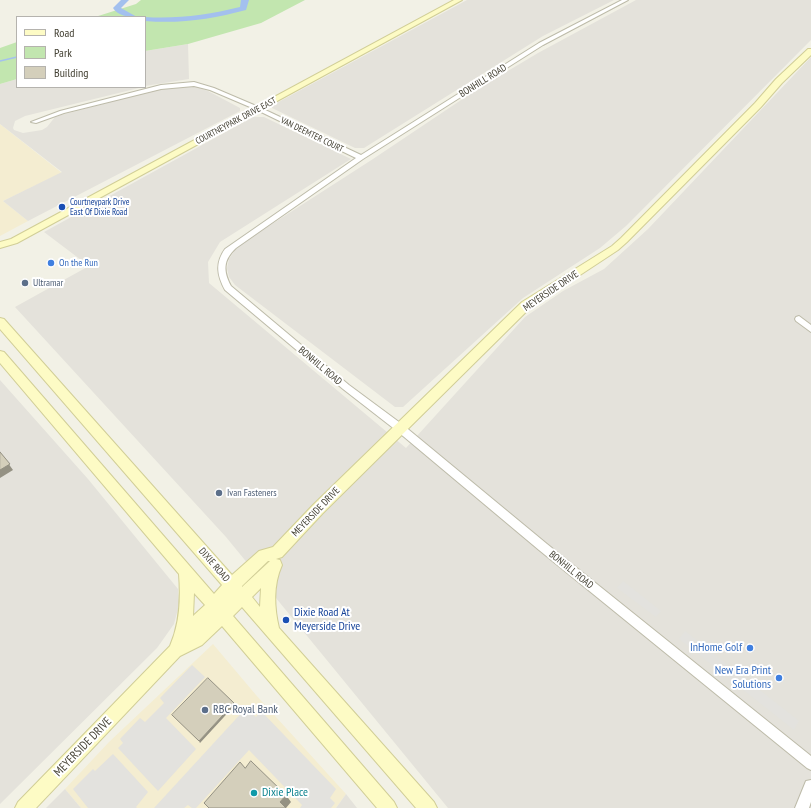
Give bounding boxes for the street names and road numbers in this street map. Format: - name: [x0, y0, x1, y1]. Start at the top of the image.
- street label: BONHILL ROAD: [457, 62, 509, 100]
- street label: COURTNEYPARK DRIVE EAST: [194, 95, 278, 147]
- street label: VAN DEEMTER COURT: [279, 115, 345, 155]
- street label: MEYERSIDE DRIVE: [521, 268, 581, 314]
- street label: BONHILL ROAD: [296, 344, 344, 388]
- street label: MEYERSIDE DRIVE: [290, 485, 342, 539]
- street label: DIXIE ROAD: [196, 546, 232, 584]
- street label: BONHILL ROAD: [546, 549, 596, 591]
- street label: MEYERSIDE DRIVE: [51, 714, 115, 780]

